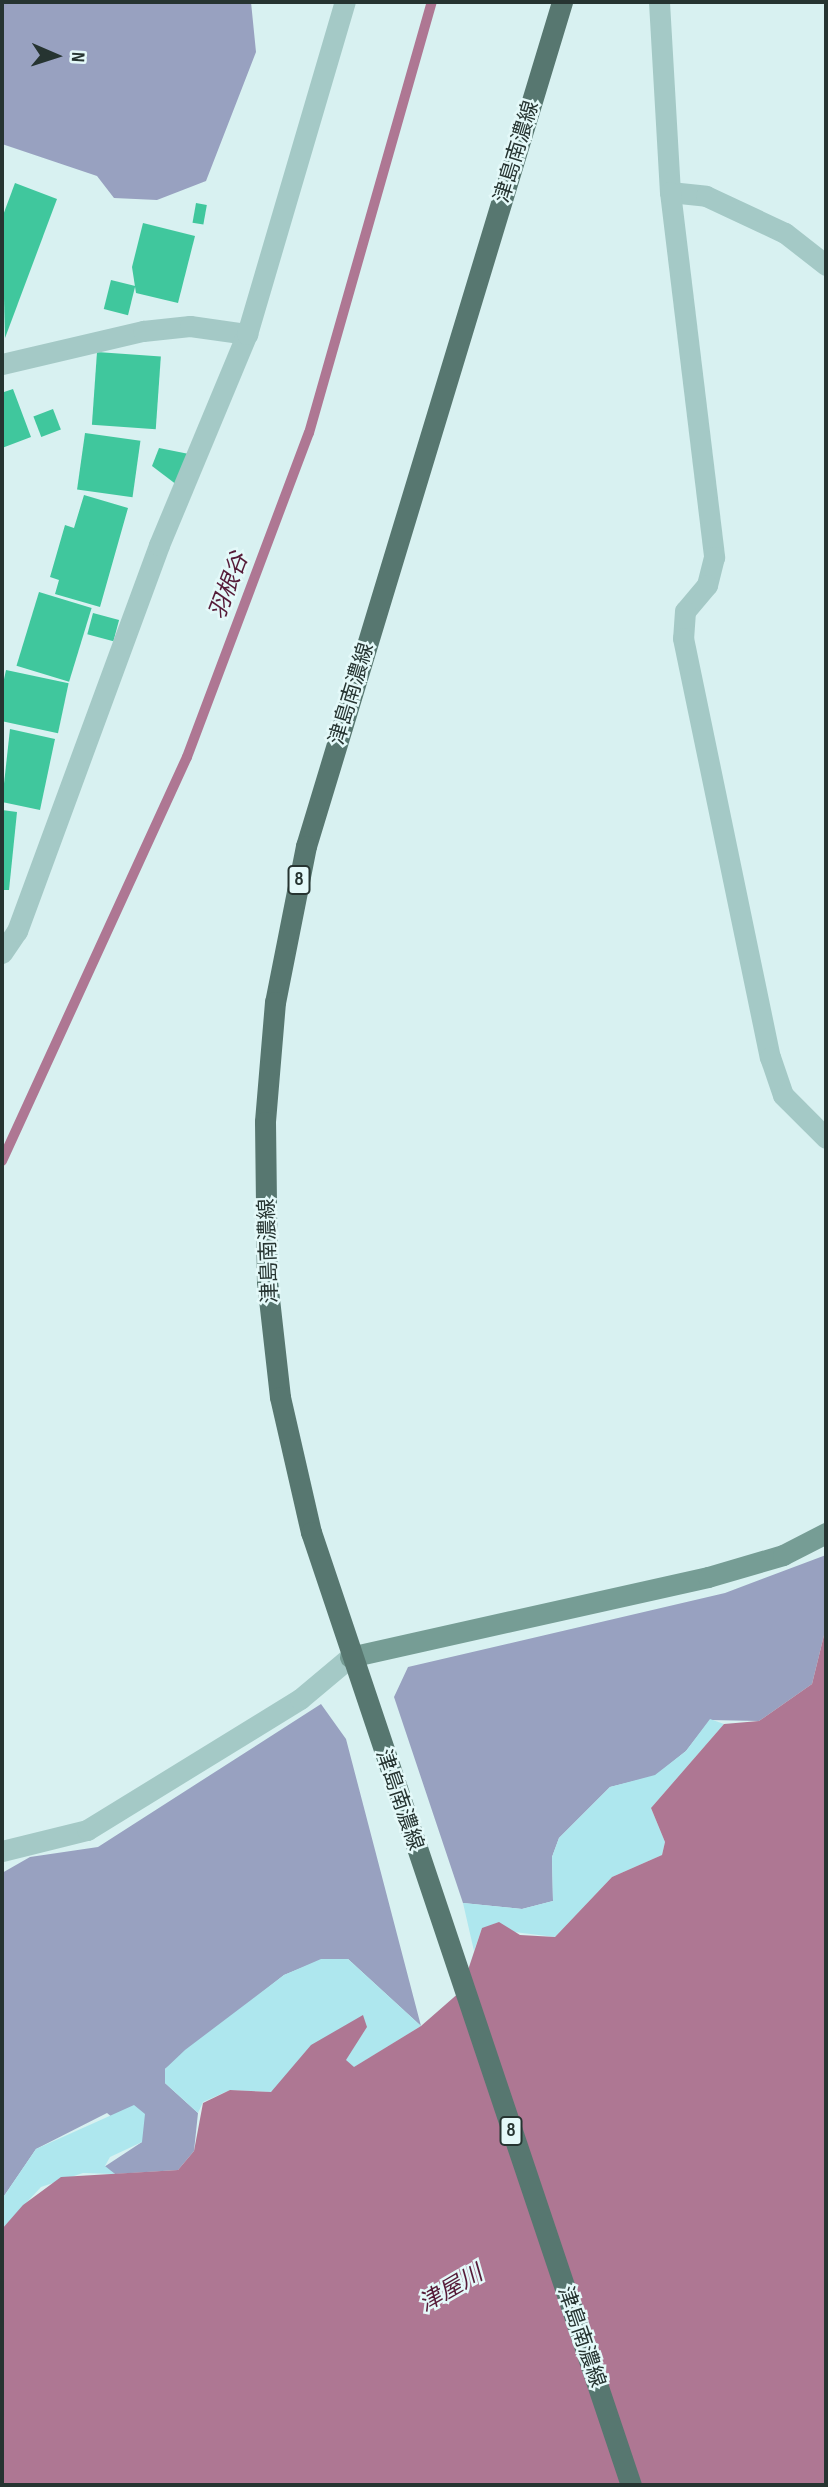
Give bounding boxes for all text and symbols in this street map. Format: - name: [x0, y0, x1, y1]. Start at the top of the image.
- north arrow: [21, 21, 91, 91]
- text: N: [66, 51, 89, 63]
- street label: 津島南濃線: [490, 98, 544, 206]
- water label: 羽根谷: [204, 549, 254, 623]
- street label: 津島南濃線: [325, 640, 379, 748]
- road number: 8: [287, 864, 311, 895]
- street label: 津島南濃線: [255, 1198, 283, 1304]
- street label: 津島南濃線: [370, 1746, 428, 1854]
- road number: 8: [499, 2116, 523, 2146]
- water label: 津屋川: [414, 2260, 488, 2318]
- street label: 津島南濃線: [552, 2283, 610, 2391]

